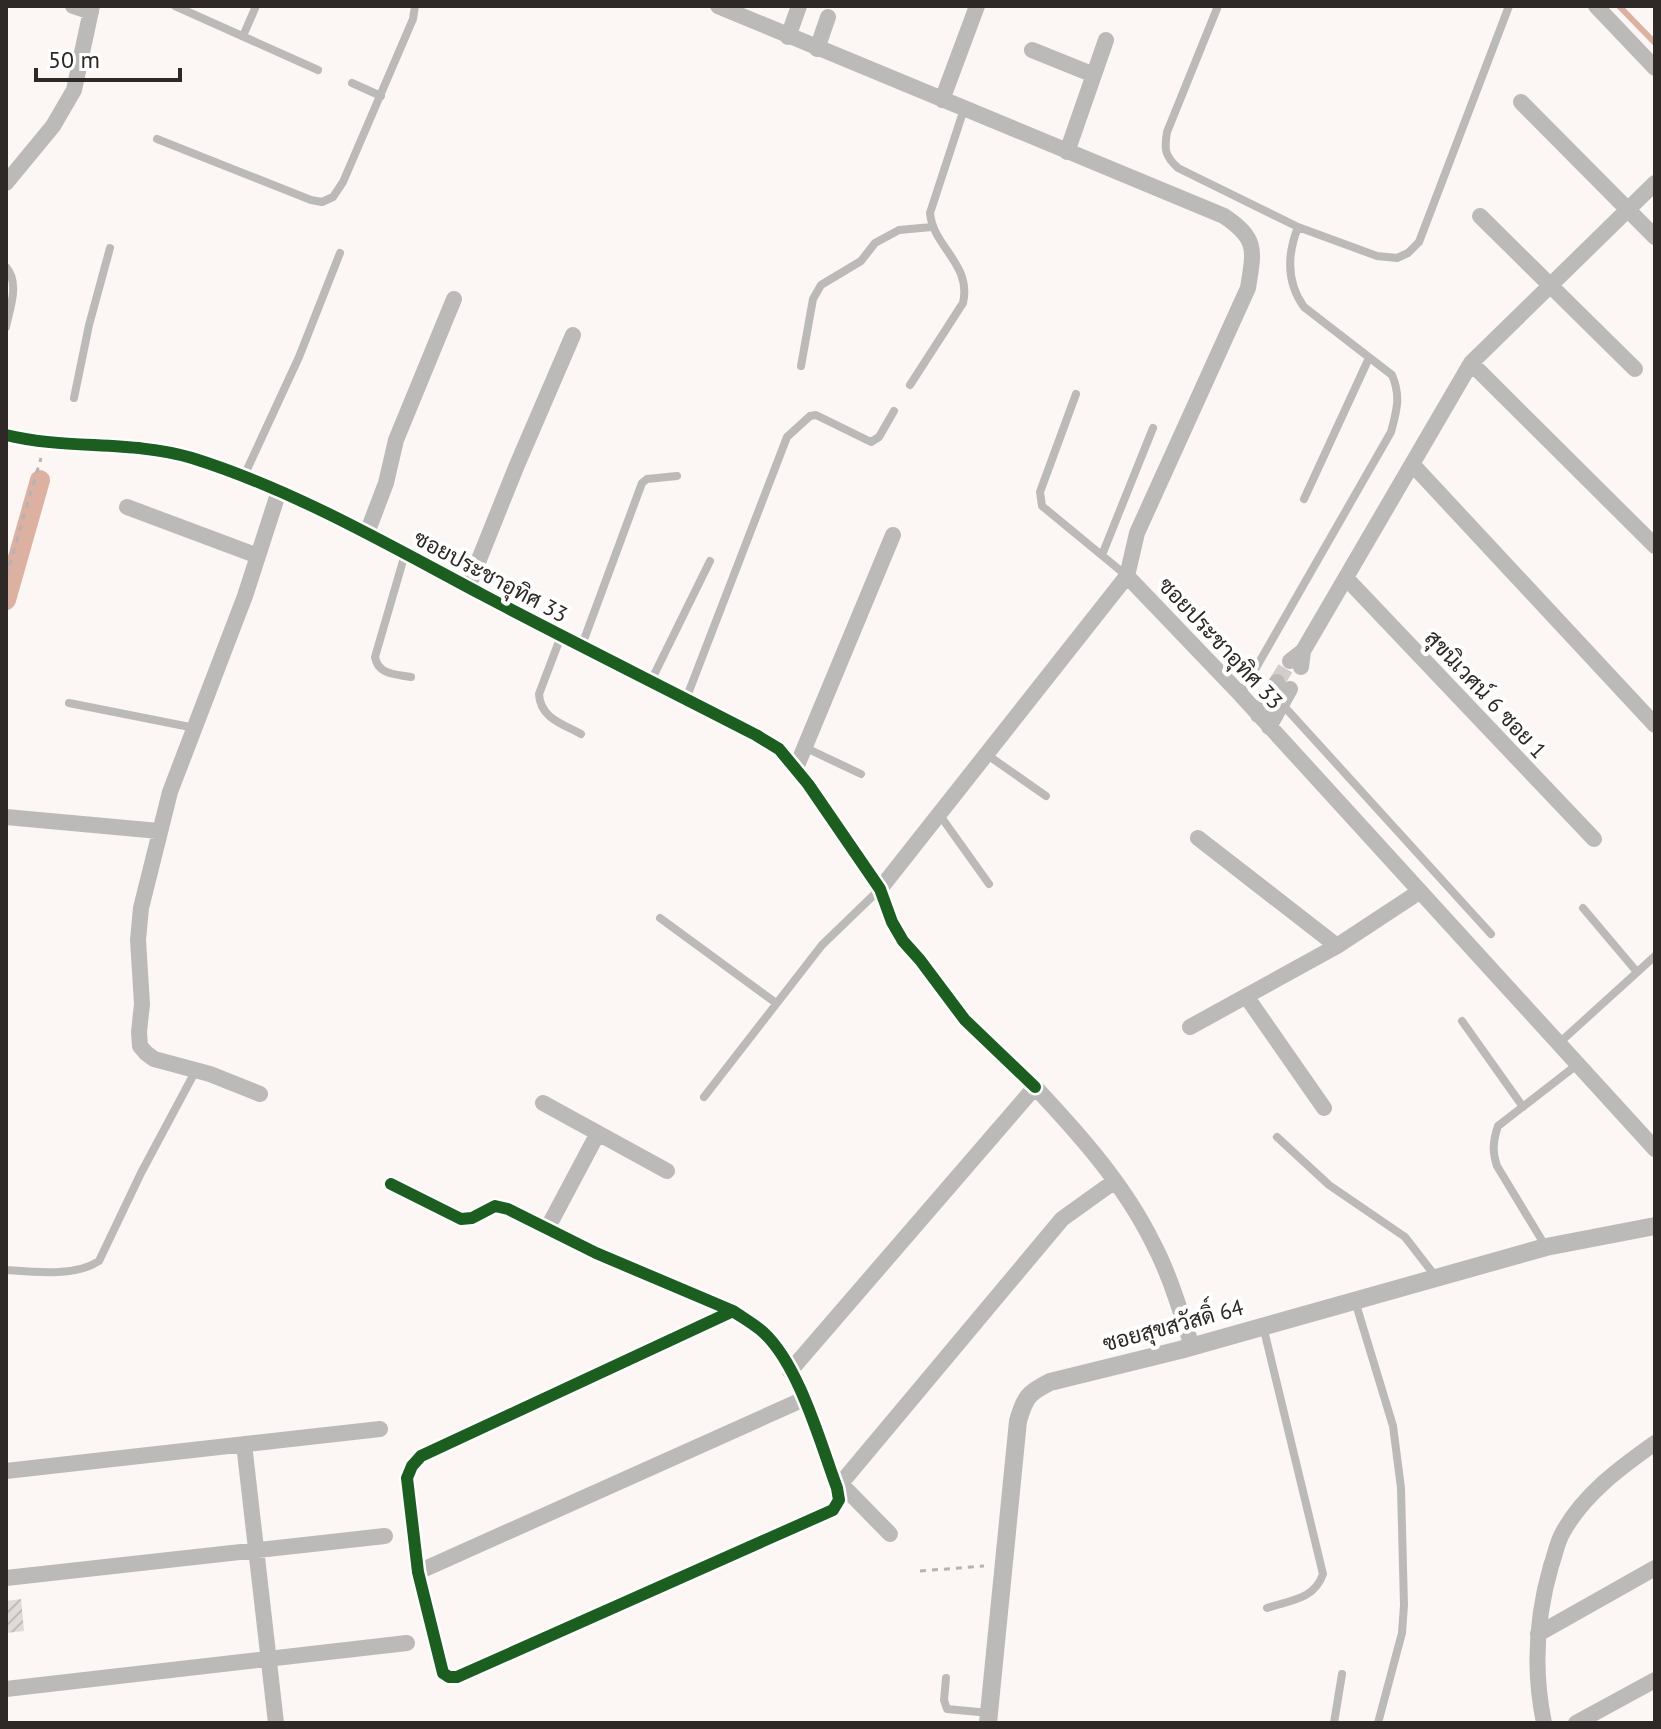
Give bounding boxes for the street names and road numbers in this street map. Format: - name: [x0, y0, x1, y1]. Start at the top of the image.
- street label: ซอยประชาอุทิศ 33: [408, 524, 573, 630]
- street label: ซอยประชาอุทิศ 33: [1151, 571, 1289, 716]
- street label: สุขนิเวศน์ 6 ซอย 1: [1418, 624, 1553, 766]
- street label: ซอยสุขสวัสดิ์ 64: [1098, 1288, 1247, 1359]

